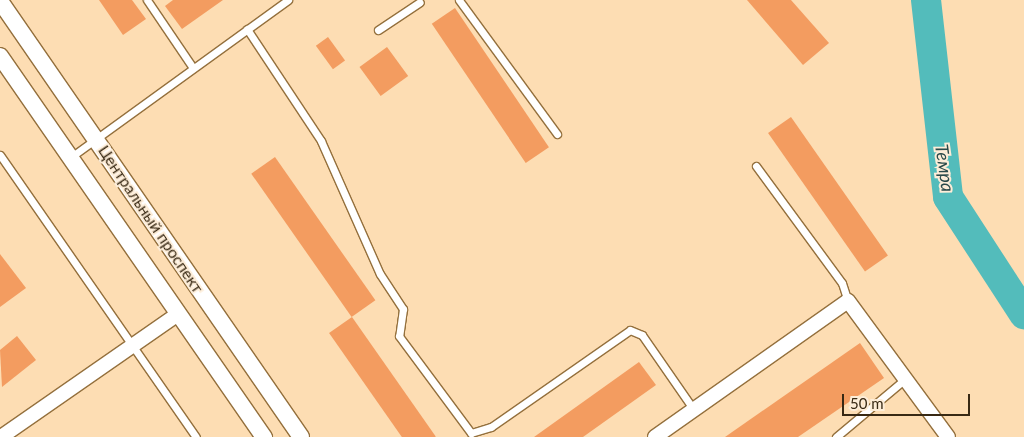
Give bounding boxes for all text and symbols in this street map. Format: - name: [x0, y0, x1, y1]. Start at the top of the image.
- street label: Центральный проспект: [94, 142, 208, 296]
- water label: Темра: [931, 143, 959, 193]
- scale bar: [844, 384, 972, 416]
- text: 50 m: [850, 394, 884, 412]

